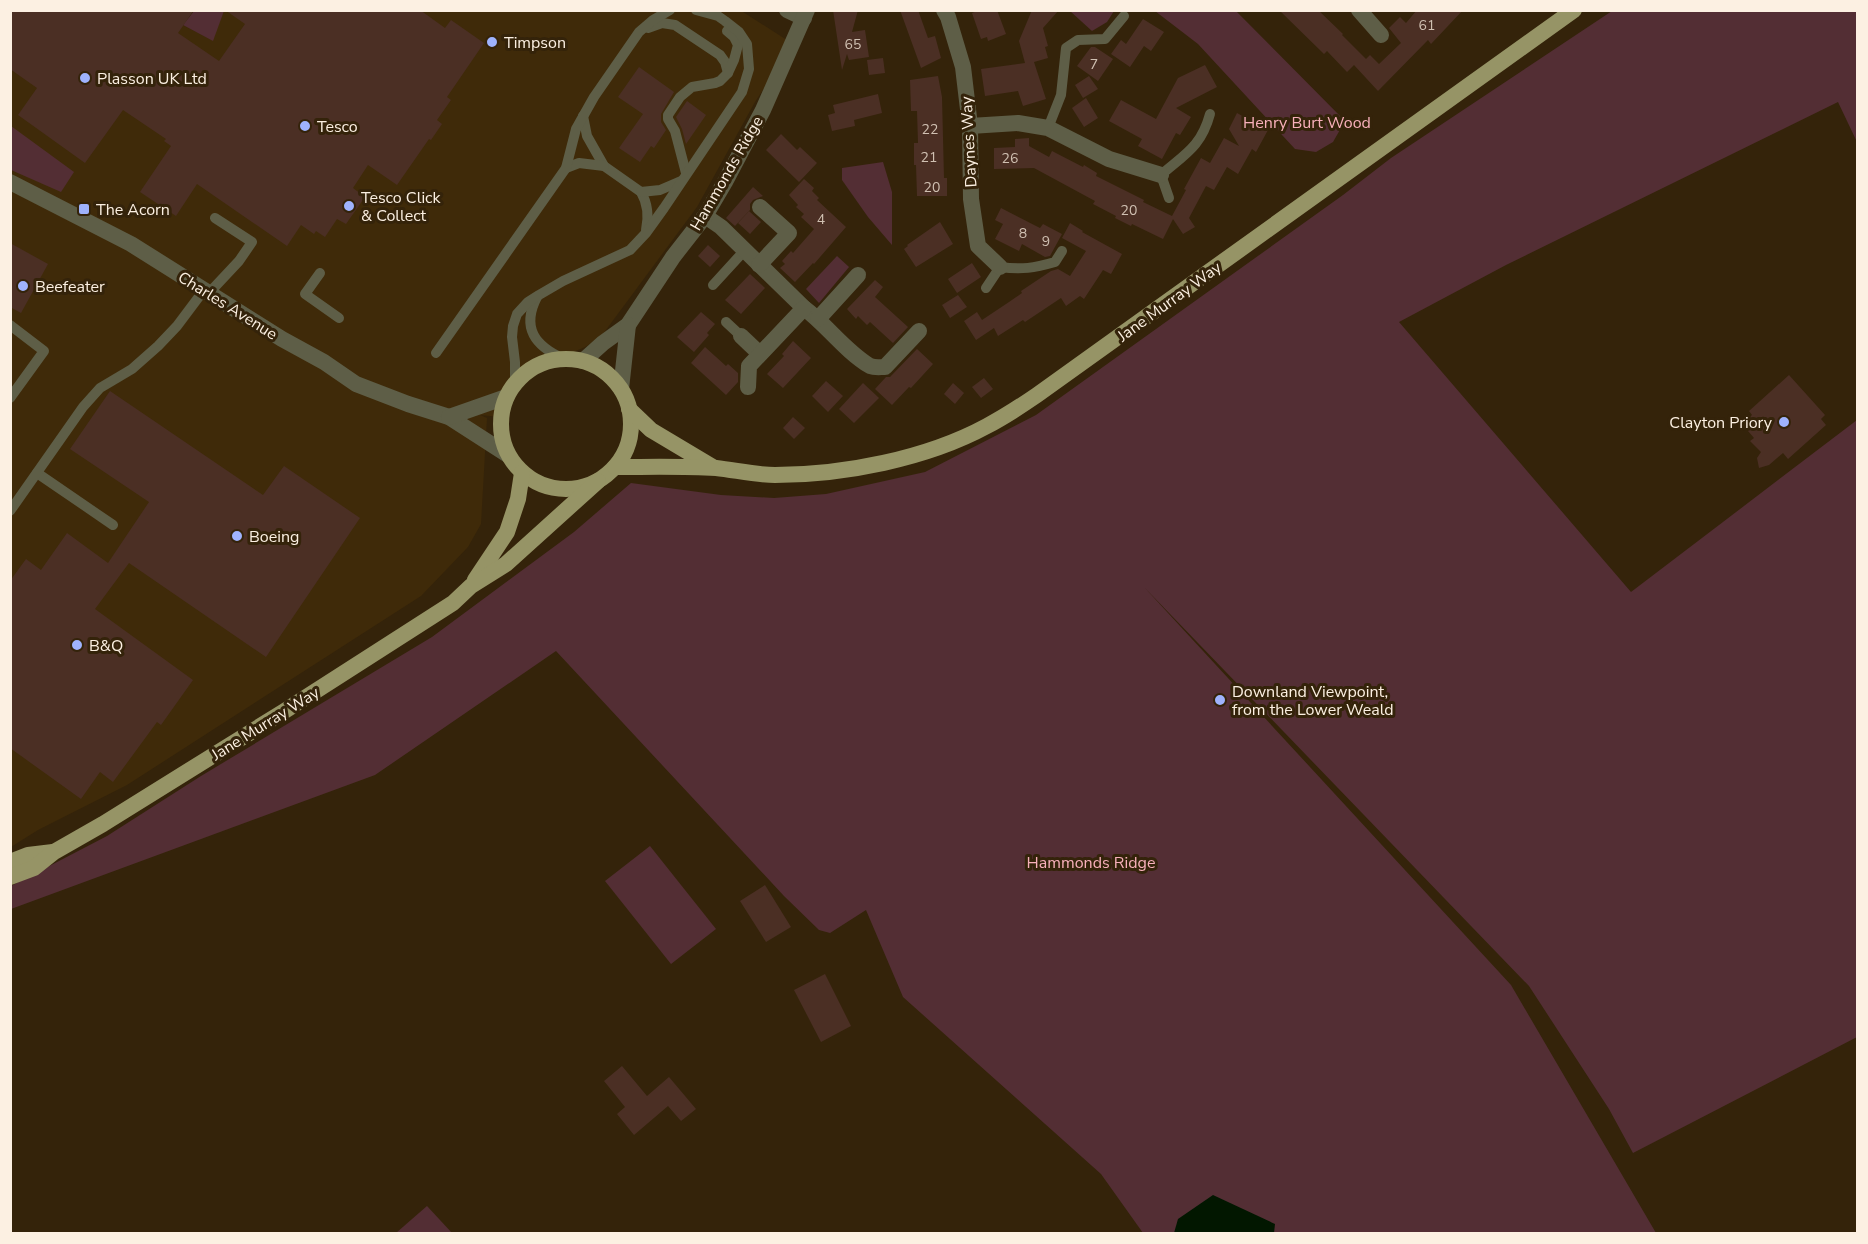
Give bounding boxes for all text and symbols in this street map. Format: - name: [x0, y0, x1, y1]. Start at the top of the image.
- house number: 61: [1419, 16, 1435, 35]
- place label: Timpson: [504, 32, 566, 54]
- marker: Timpson: [485, 35, 499, 49]
- house number: 65: [845, 35, 861, 54]
- house number: 7: [1090, 55, 1098, 74]
- place label: Plasson UK Ltd: [97, 68, 207, 90]
- marker: Plasson UK Ltd: [78, 71, 92, 85]
- street label: Daynes Way: [956, 95, 982, 188]
- street label: Hammonds Ridge: [685, 112, 769, 235]
- park label: Henry Burt Wood: [1243, 112, 1371, 134]
- place label: Tesco: [317, 116, 358, 138]
- marker: Tesco: [298, 119, 312, 133]
- house number: 22: [922, 120, 938, 139]
- house number: 21: [921, 148, 937, 167]
- house number: 26: [1002, 149, 1018, 168]
- house number: 20: [924, 178, 940, 197]
- place label: Tesco Click & Collect: [361, 187, 441, 227]
- place label: The Acorn: [96, 199, 170, 221]
- marker: Tesco Click & Collect: [342, 199, 356, 213]
- house number: 20: [1121, 201, 1137, 220]
- marker: The Acorn: [77, 202, 91, 216]
- house number: 4: [817, 210, 825, 229]
- house number: 8: [1019, 224, 1027, 243]
- house number: 9: [1042, 232, 1050, 251]
- street label: Jane Murray Way: [1112, 256, 1227, 348]
- street label: Charles Avenue: [174, 266, 281, 345]
- place label: Beefeater: [35, 276, 105, 298]
- marker: Beefeater: [16, 279, 30, 293]
- place label: Clayton Priory: [1669, 412, 1773, 434]
- marker: Clayton Priory: [1777, 415, 1791, 429]
- place label: Boeing: [249, 526, 299, 548]
- marker: Boeing: [230, 529, 244, 543]
- place label: B&Q: [89, 635, 123, 657]
- marker: B&Q: [70, 638, 84, 652]
- street label: Jane Murray Way: [206, 681, 324, 766]
- place label: Downland Viewpoint, from the Lower Weald: [1232, 681, 1394, 721]
- marker: Downland Viewpoint, from the Lower Weald: [1213, 693, 1227, 707]
- park label: Hammonds Ridge: [1027, 852, 1155, 874]

